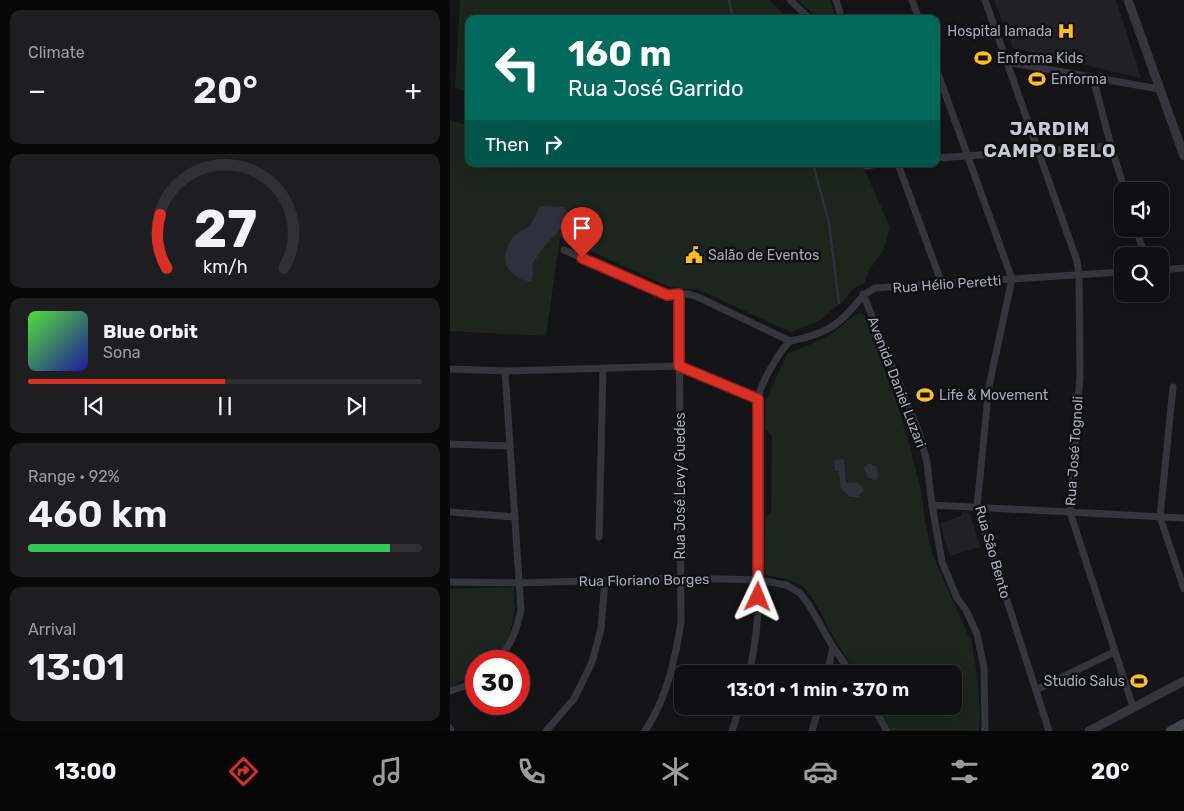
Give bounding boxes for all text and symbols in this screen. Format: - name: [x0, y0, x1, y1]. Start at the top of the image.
- hospital icon: Hospital Iamada: [1056, 21, 1076, 41]
- place label: Hospital Iamada: [947, 23, 1052, 40]
- text: 160 m: [568, 33, 672, 75]
- icon: left: [485, 35, 550, 100]
- text: Climate: [28, 43, 85, 62]
- sports icon: Enforma Kids: [973, 48, 993, 68]
- place label: Enforma Kids: [997, 50, 1083, 67]
- text: 20°: [193, 67, 258, 113]
- sports icon: Enforma: [1027, 69, 1047, 89]
- place label: Enforma: [1051, 71, 1107, 88]
- text: −: [28, 74, 46, 107]
- text: +: [405, 74, 422, 107]
- text: Rua José Garrido: [568, 75, 744, 102]
- district label: JARDIM CAMPO BELO: [983, 117, 1117, 162]
- icon: right: [539, 130, 567, 158]
- text: Then: [485, 133, 529, 156]
- map controls: [1114, 182, 1169, 302]
- button: sound: [1114, 182, 1169, 237]
- text: 27: [193, 198, 257, 260]
- pin: [561, 207, 603, 258]
- icon: arrive: [568, 214, 596, 242]
- public building icon: Salão de Eventos: [684, 245, 704, 265]
- place label: Salão de Eventos: [708, 247, 819, 264]
- button: search: [1114, 247, 1169, 302]
- text: km/h: [203, 256, 247, 277]
- street label: Rua Hélio Peretti: [892, 272, 1002, 297]
- street label: Avenida Daniel Luzari: [864, 314, 929, 450]
- text: Blue Orbit: [103, 320, 198, 343]
- text: Sona: [103, 343, 141, 362]
- sports icon: Life & Movement: [915, 385, 935, 405]
- place label: Life & Movement: [939, 387, 1049, 404]
- icon: previous: [80, 392, 108, 420]
- icon: pause: [211, 392, 239, 420]
- icon: next: [342, 392, 370, 420]
- street label: Rua José Tognoli: [1062, 395, 1087, 507]
- street label: Rua José Levy Guedes: [672, 412, 689, 560]
- text: Range · 92%: [28, 467, 120, 486]
- text: 460 km: [28, 491, 167, 537]
- street label: Rua São Bento: [971, 504, 1014, 601]
- position arrow: [731, 570, 783, 622]
- street label: Rua Floriano Borges: [579, 571, 709, 590]
- text: Arrival: [28, 620, 76, 639]
- text: 13:01: [28, 644, 125, 690]
- speed limit sign: 30: [465, 650, 530, 715]
- sports icon: Studio Salus: [1129, 671, 1149, 691]
- place label: Studio Salus: [1044, 673, 1125, 690]
- text: 13:01 · 1 min · 370 m: [727, 678, 909, 701]
- icon: directions: [226, 754, 261, 789]
- icon: music: [370, 754, 405, 789]
- icon: phone: [514, 754, 549, 789]
- icon: climate: [658, 754, 693, 789]
- icon: car: [803, 754, 838, 789]
- icon: filters: [947, 754, 982, 789]
- text: 13:00: [55, 758, 116, 785]
- text: 20°: [1091, 758, 1129, 785]

